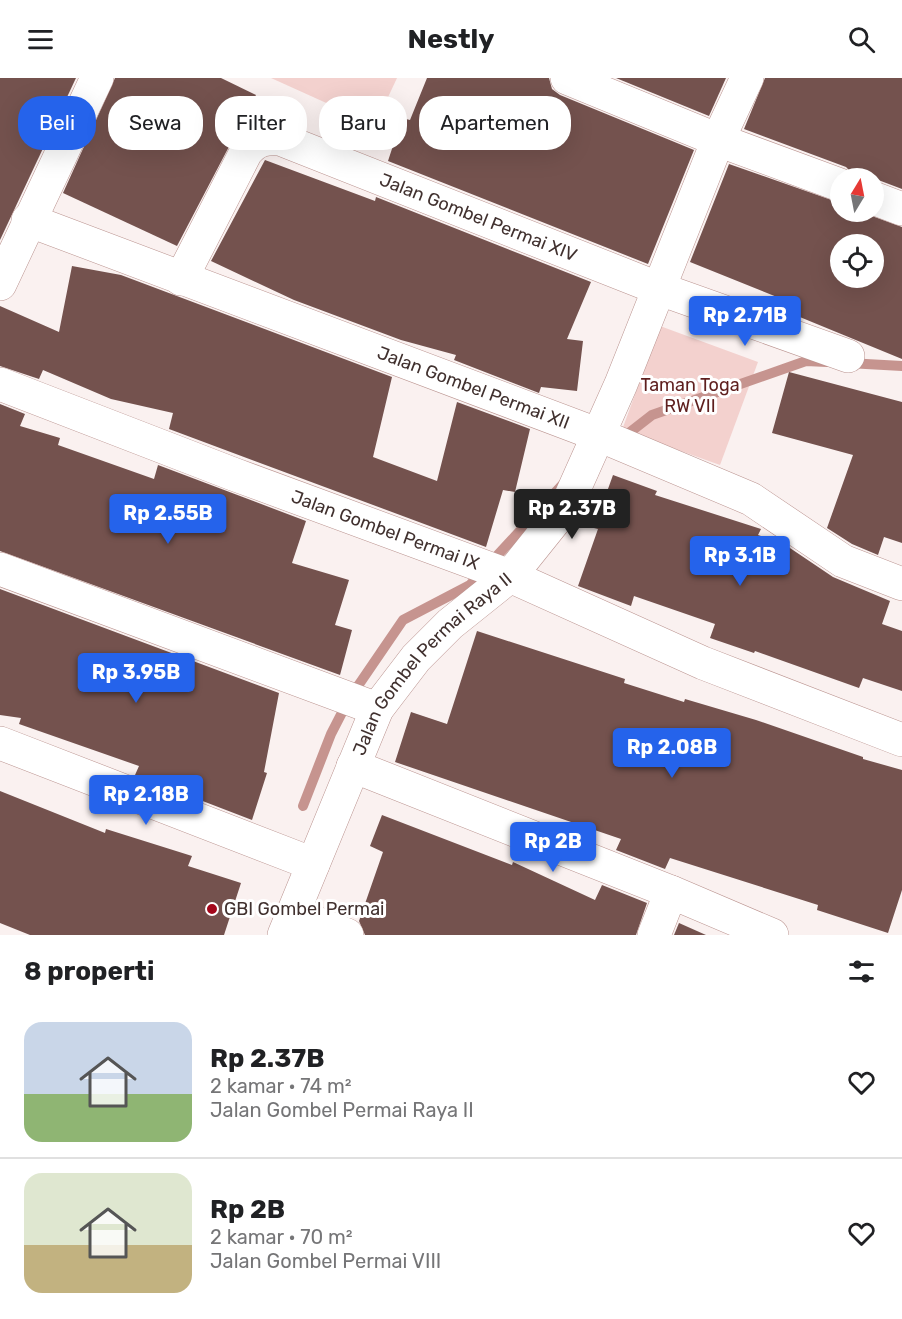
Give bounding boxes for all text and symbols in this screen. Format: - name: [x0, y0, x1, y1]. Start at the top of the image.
- icon: menu: [24, 23, 57, 56]
- text: Nestly: [408, 23, 494, 55]
- icon: search: [845, 23, 878, 56]
- chip: Beli: [18, 96, 96, 150]
- chip: Sewa: [108, 96, 203, 150]
- chip: Filter: [215, 96, 307, 150]
- chip: Baru: [319, 96, 407, 150]
- chip: Apartemen: [419, 96, 571, 150]
- street label: Jalan Gombel Permai XIV: [376, 168, 580, 266]
- north arrow: [830, 168, 884, 222]
- map controls: [830, 168, 884, 288]
- button: locate: [830, 234, 884, 288]
- pin: Rp 2.71B: [683, 296, 807, 347]
- text: Rp 2.71B: [703, 303, 787, 327]
- street label: Jalan Gombel Permai XII: [374, 342, 573, 434]
- park label: Taman Toga RW VII: [640, 374, 740, 417]
- street label: Jalan Gombel Permai IX: [288, 485, 482, 575]
- pin: Rp 2.37B: [510, 489, 634, 540]
- pin: Rp 2.55B: [106, 494, 230, 545]
- text: Rp 2.37B: [528, 496, 616, 520]
- text: Rp 2.55B: [123, 501, 213, 525]
- pin: Rp 3.1B: [685, 536, 795, 587]
- text: Rp 3.1B: [704, 543, 776, 567]
- street label: Jalan Gombel Permai Raya II: [348, 568, 516, 759]
- pin: Rp 3.95B: [74, 653, 198, 704]
- text: Rp 3.95B: [92, 660, 180, 684]
- pin: Rp 2.08B: [610, 728, 734, 779]
- text: Rp 2.08B: [627, 735, 717, 759]
- pin: Rp 2.18B: [84, 775, 208, 826]
- text: Rp 2.18B: [103, 782, 189, 806]
- pin: Rp 2B: [511, 822, 595, 873]
- text: Rp 2B: [524, 829, 582, 853]
- place label: GBI Gombel Permai: [224, 898, 384, 920]
- marker: GBI Gombel Permai: [205, 902, 219, 916]
- icon: filters: [845, 955, 878, 988]
- text: 8 properti: [24, 956, 154, 987]
- text: Rp 2.37B: [210, 1043, 325, 1074]
- icon: home: [72, 1046, 144, 1118]
- icon: heart: [845, 1066, 878, 1099]
- text: 2 kamar · 74 m²: [210, 1074, 352, 1098]
- text: Jalan Gombel Permai Raya II: [210, 1098, 474, 1122]
- text: Rp 2B: [210, 1194, 285, 1225]
- icon: home: [72, 1197, 144, 1269]
- icon: heart: [845, 1217, 878, 1250]
- text: 2 kamar · 70 m²: [210, 1225, 353, 1249]
- text: Jalan Gombel Permai VIII: [210, 1249, 441, 1273]

